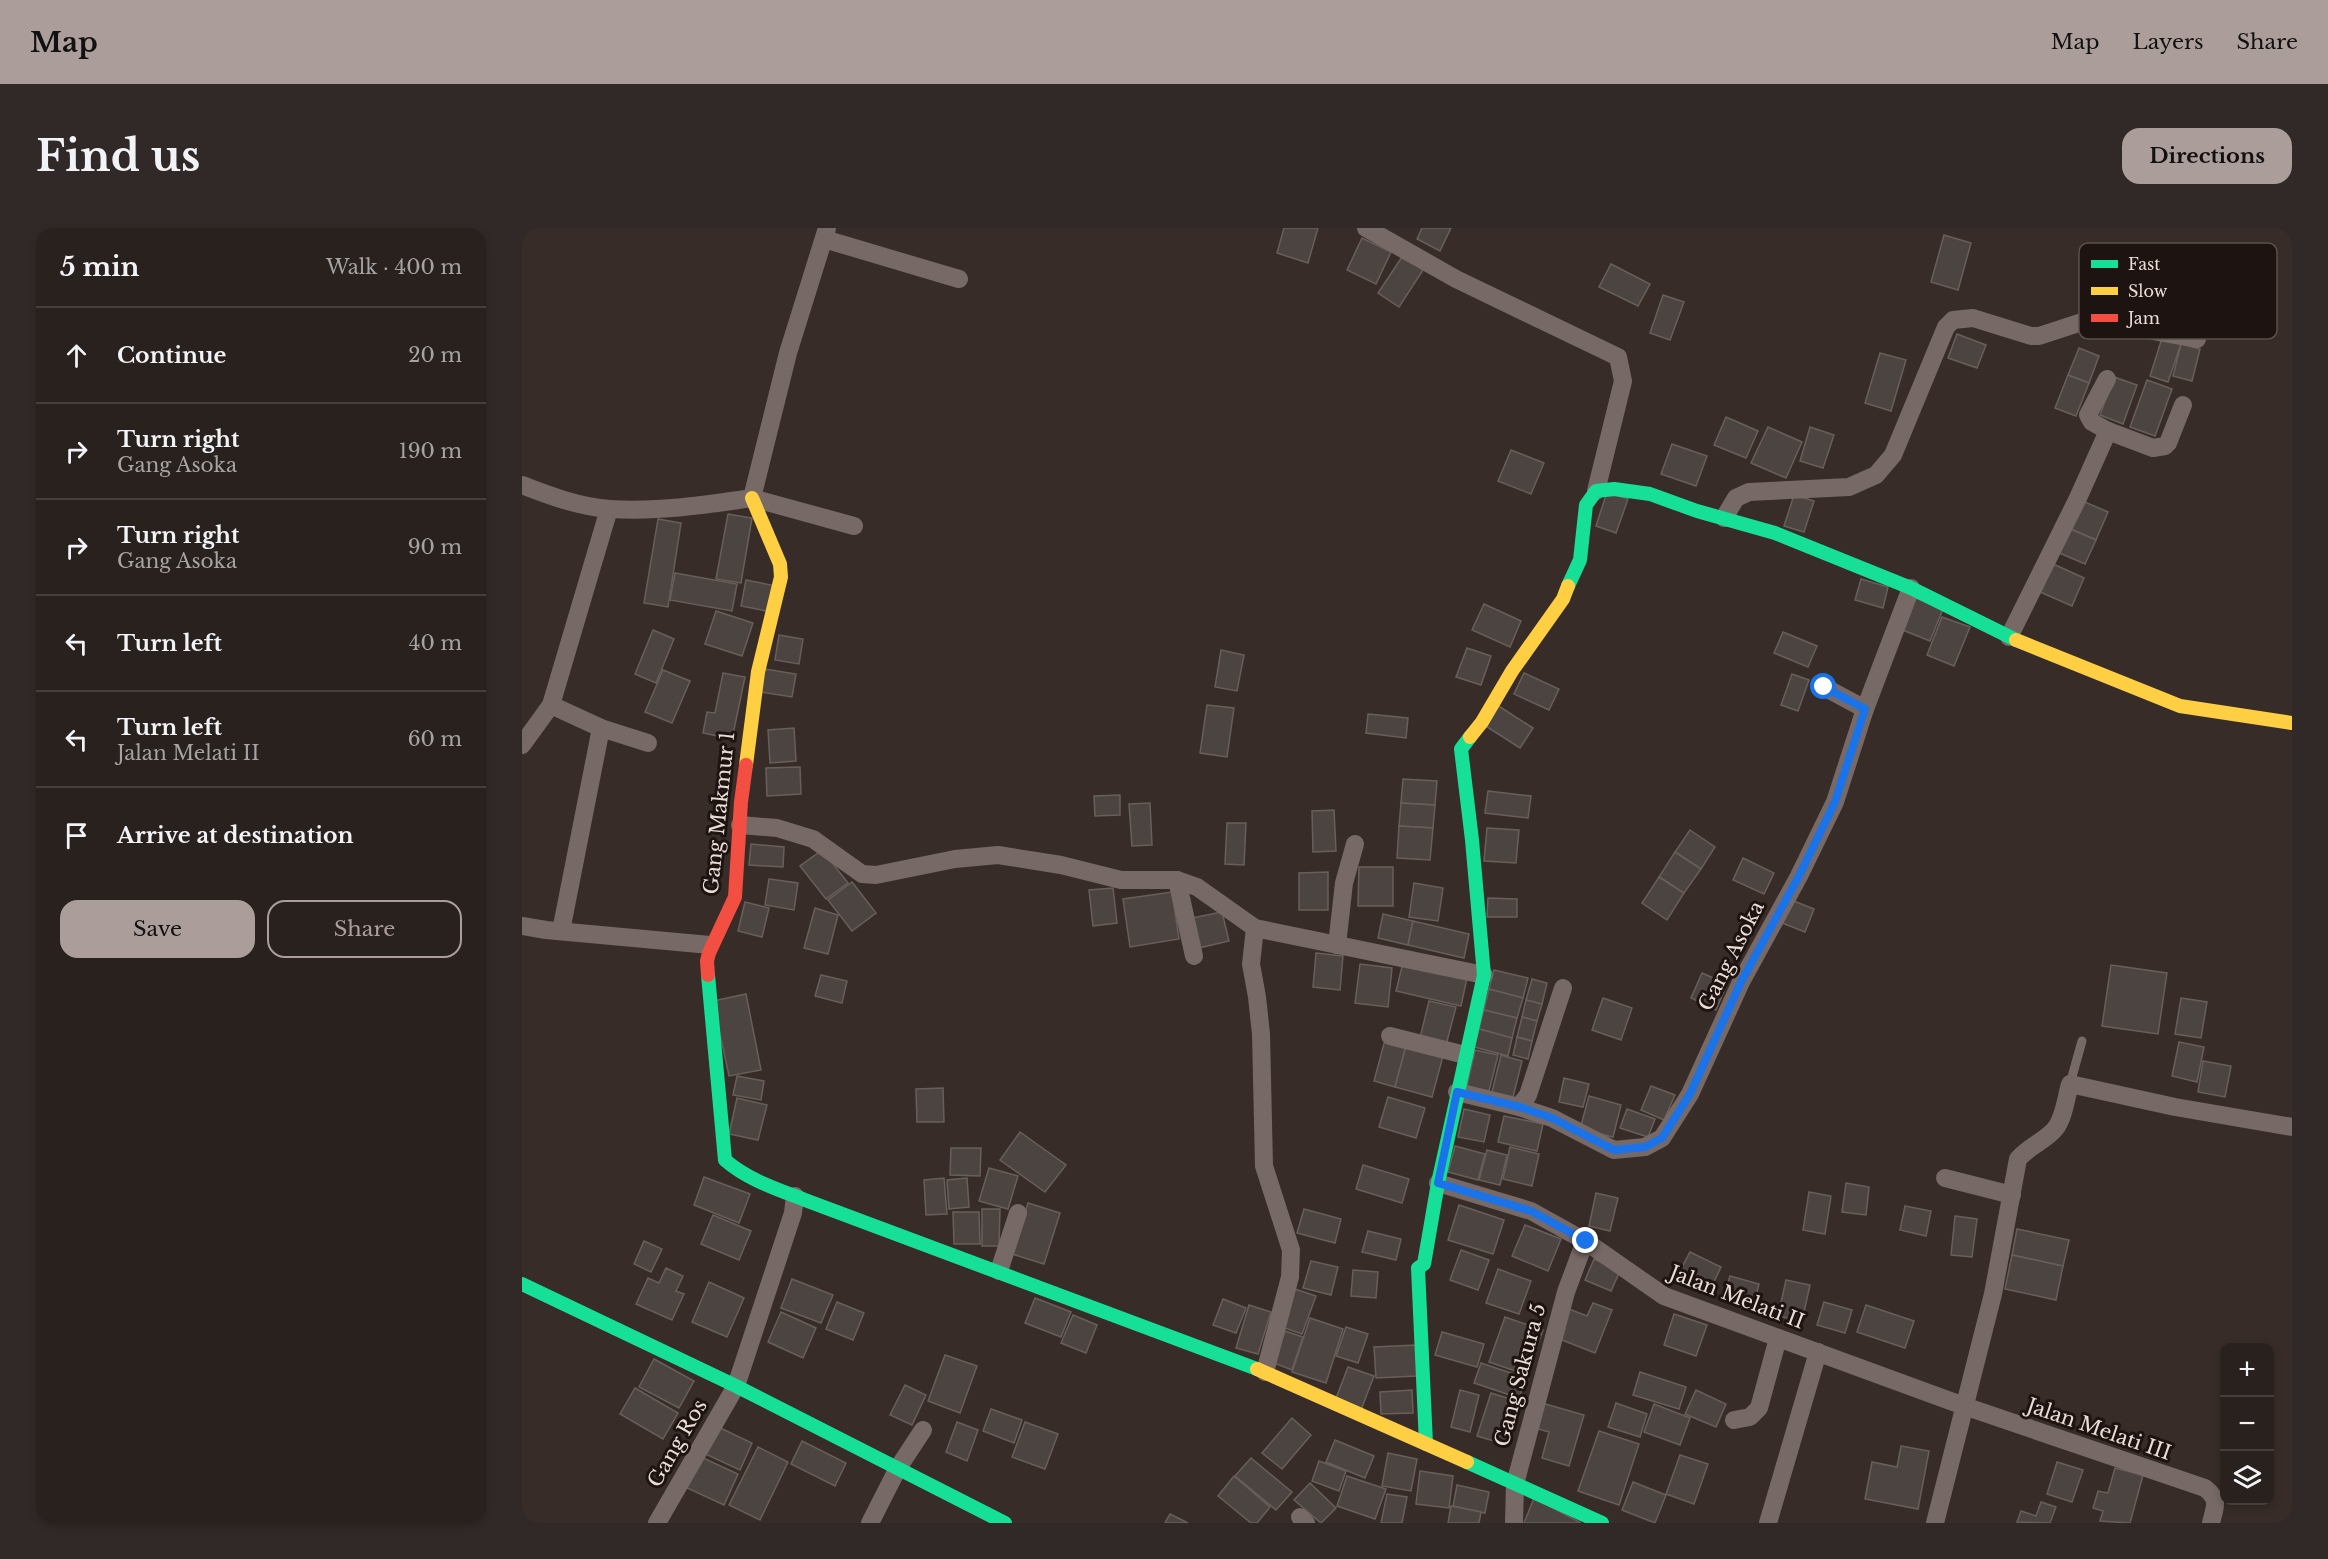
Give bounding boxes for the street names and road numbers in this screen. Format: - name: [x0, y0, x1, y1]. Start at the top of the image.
- street label: Gang Makmur 1: [699, 730, 739, 896]
- street label: Gang Asoka: [1693, 896, 1769, 1015]
- street label: Jalan Melati II: [1663, 1259, 1808, 1334]
- street label: Gang Sakura 5: [1489, 1301, 1551, 1449]
- street label: Jalan Melati III: [2021, 1392, 2174, 1465]
- street label: Gang Ros: [642, 1395, 712, 1491]

